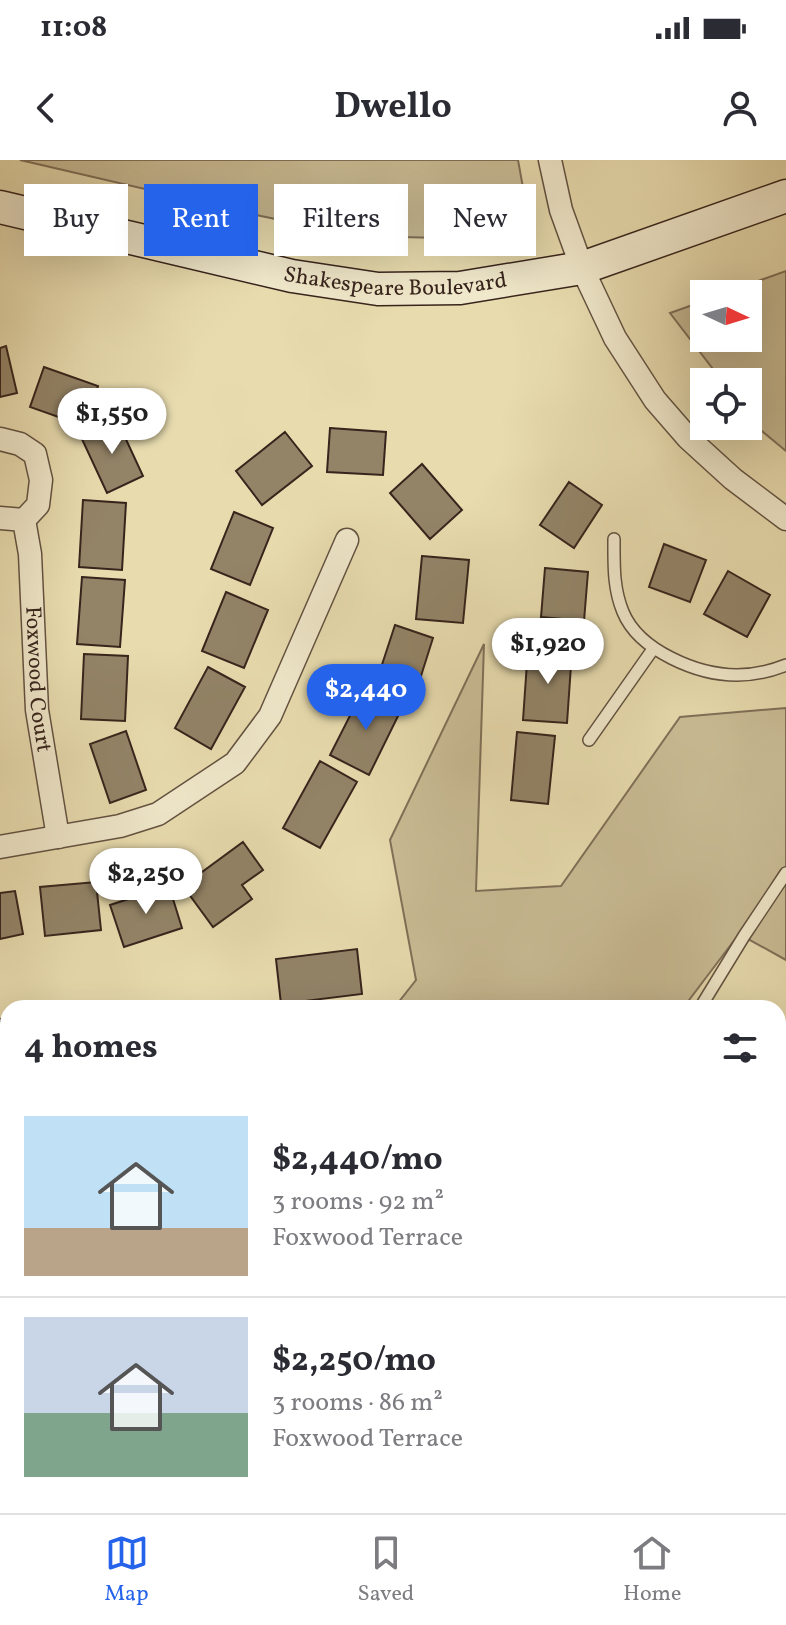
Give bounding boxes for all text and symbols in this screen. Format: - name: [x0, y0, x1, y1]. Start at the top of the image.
- text: 11:08: [40, 7, 107, 49]
- text: Dwello: [334, 83, 452, 133]
- icon: back: [24, 86, 68, 130]
- icon: person: [718, 86, 762, 130]
- chip: Buy: [24, 184, 128, 256]
- chip: Rent: [144, 184, 258, 256]
- chip: Filters: [274, 184, 408, 256]
- chip: New: [424, 184, 536, 256]
- street label: Shakespeare Boulevard: [280, 259, 509, 305]
- north arrow: [690, 280, 762, 352]
- map controls: [690, 280, 762, 440]
- button: locate: [690, 368, 762, 440]
- pin: $1,550: [47, 388, 177, 456]
- text: $1,550: [75, 396, 149, 432]
- street label: Foxwood Court: [17, 605, 59, 755]
- pin: $1,920: [483, 618, 613, 686]
- text: $1,920: [510, 626, 586, 662]
- pin: $2,440: [301, 664, 431, 732]
- text: $2,440: [325, 672, 407, 708]
- pin: $2,250: [81, 848, 211, 916]
- text: $2,250: [107, 856, 185, 892]
- text: 4 homes: [24, 1025, 158, 1072]
- icon: filters: [718, 1026, 762, 1070]
- text: $2,440/mo: [272, 1137, 443, 1184]
- icon: home: [88, 1148, 184, 1244]
- text: 3 rooms · 92 m²: [272, 1184, 444, 1220]
- text: Foxwood Terrace: [272, 1220, 463, 1256]
- text: $2,250/mo: [272, 1338, 436, 1385]
- icon: home: [88, 1349, 184, 1445]
- text: 3 rooms · 86 m²: [272, 1385, 443, 1421]
- text: Foxwood Terrace: [272, 1421, 463, 1457]
- tab: Map: [105, 1531, 149, 1610]
- tab: Saved: [358, 1531, 414, 1610]
- tab: Home: [623, 1531, 681, 1610]

